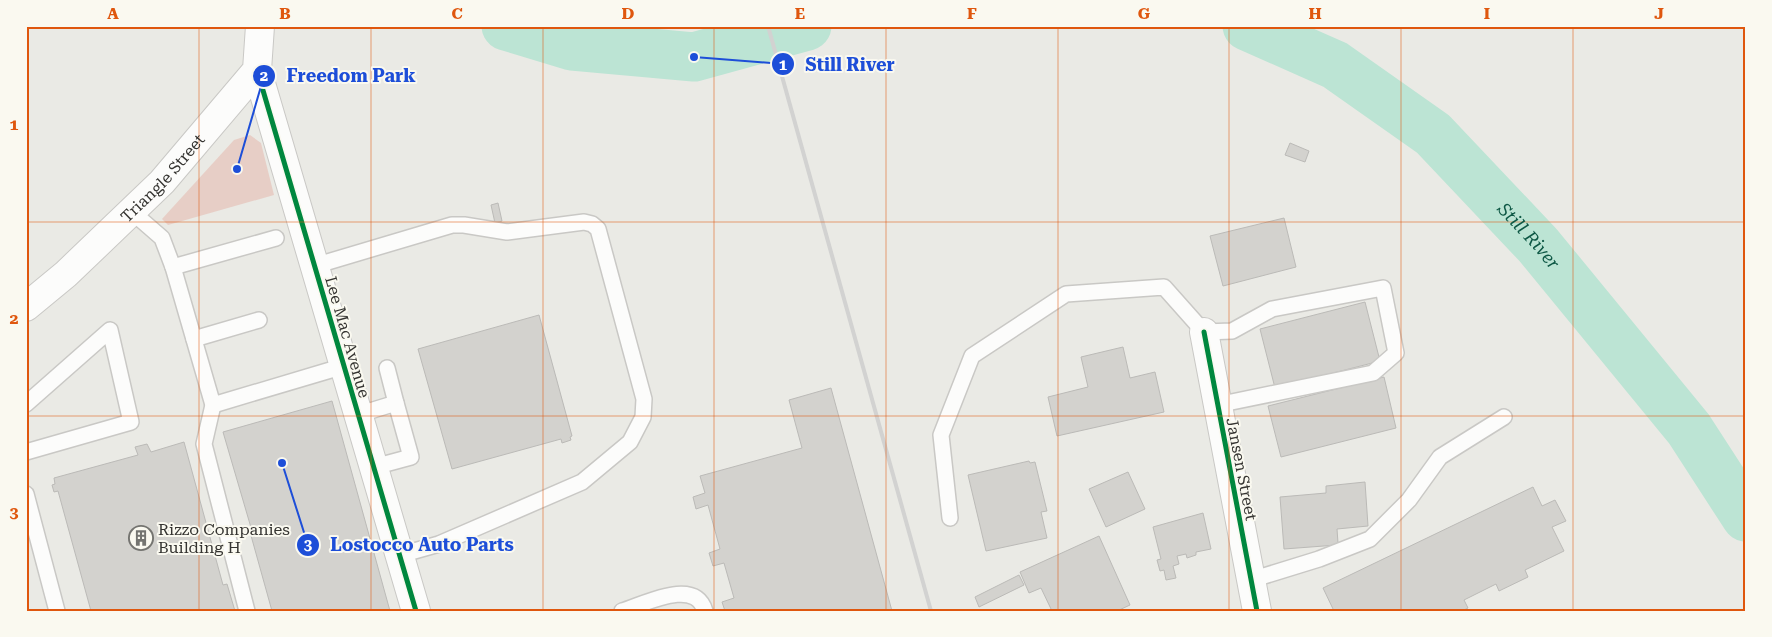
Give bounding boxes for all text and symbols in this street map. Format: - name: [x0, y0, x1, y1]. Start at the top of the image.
- text: A: [107, 4, 119, 23]
- text: B: [279, 4, 291, 23]
- text: C: [451, 4, 463, 23]
- text: D: [622, 4, 635, 23]
- text: E: [795, 4, 805, 23]
- text: F: [967, 4, 977, 23]
- text: G: [1138, 4, 1151, 23]
- text: H: [1308, 4, 1322, 23]
- text: I: [1484, 4, 1490, 23]
- text: J: [1654, 4, 1664, 23]
- callout: Still River: [771, 48, 905, 81]
- text: Still River: [805, 54, 895, 75]
- text: 1: [779, 56, 788, 74]
- callout: Freedom Park: [252, 60, 426, 93]
- text: Freedom Park: [286, 65, 416, 86]
- text: 2: [260, 67, 268, 85]
- text: 1: [10, 115, 19, 134]
- street label: Triangle Street: [117, 130, 209, 226]
- water label: Still River: [1493, 197, 1565, 273]
- street label: Lee Mac Avenue: [321, 274, 374, 400]
- text: 2: [10, 309, 19, 328]
- street label: Jansen Street: [1222, 416, 1261, 522]
- text: 3: [10, 503, 19, 522]
- place label: Rizzo Companies Building H: [158, 520, 290, 557]
- building icon: Rizzo Companies Building H: [128, 525, 154, 551]
- callout: Lostocco Auto Parts: [295, 528, 524, 561]
- text: Lostocco Auto Parts: [330, 534, 514, 555]
- text: 3: [304, 536, 313, 554]

